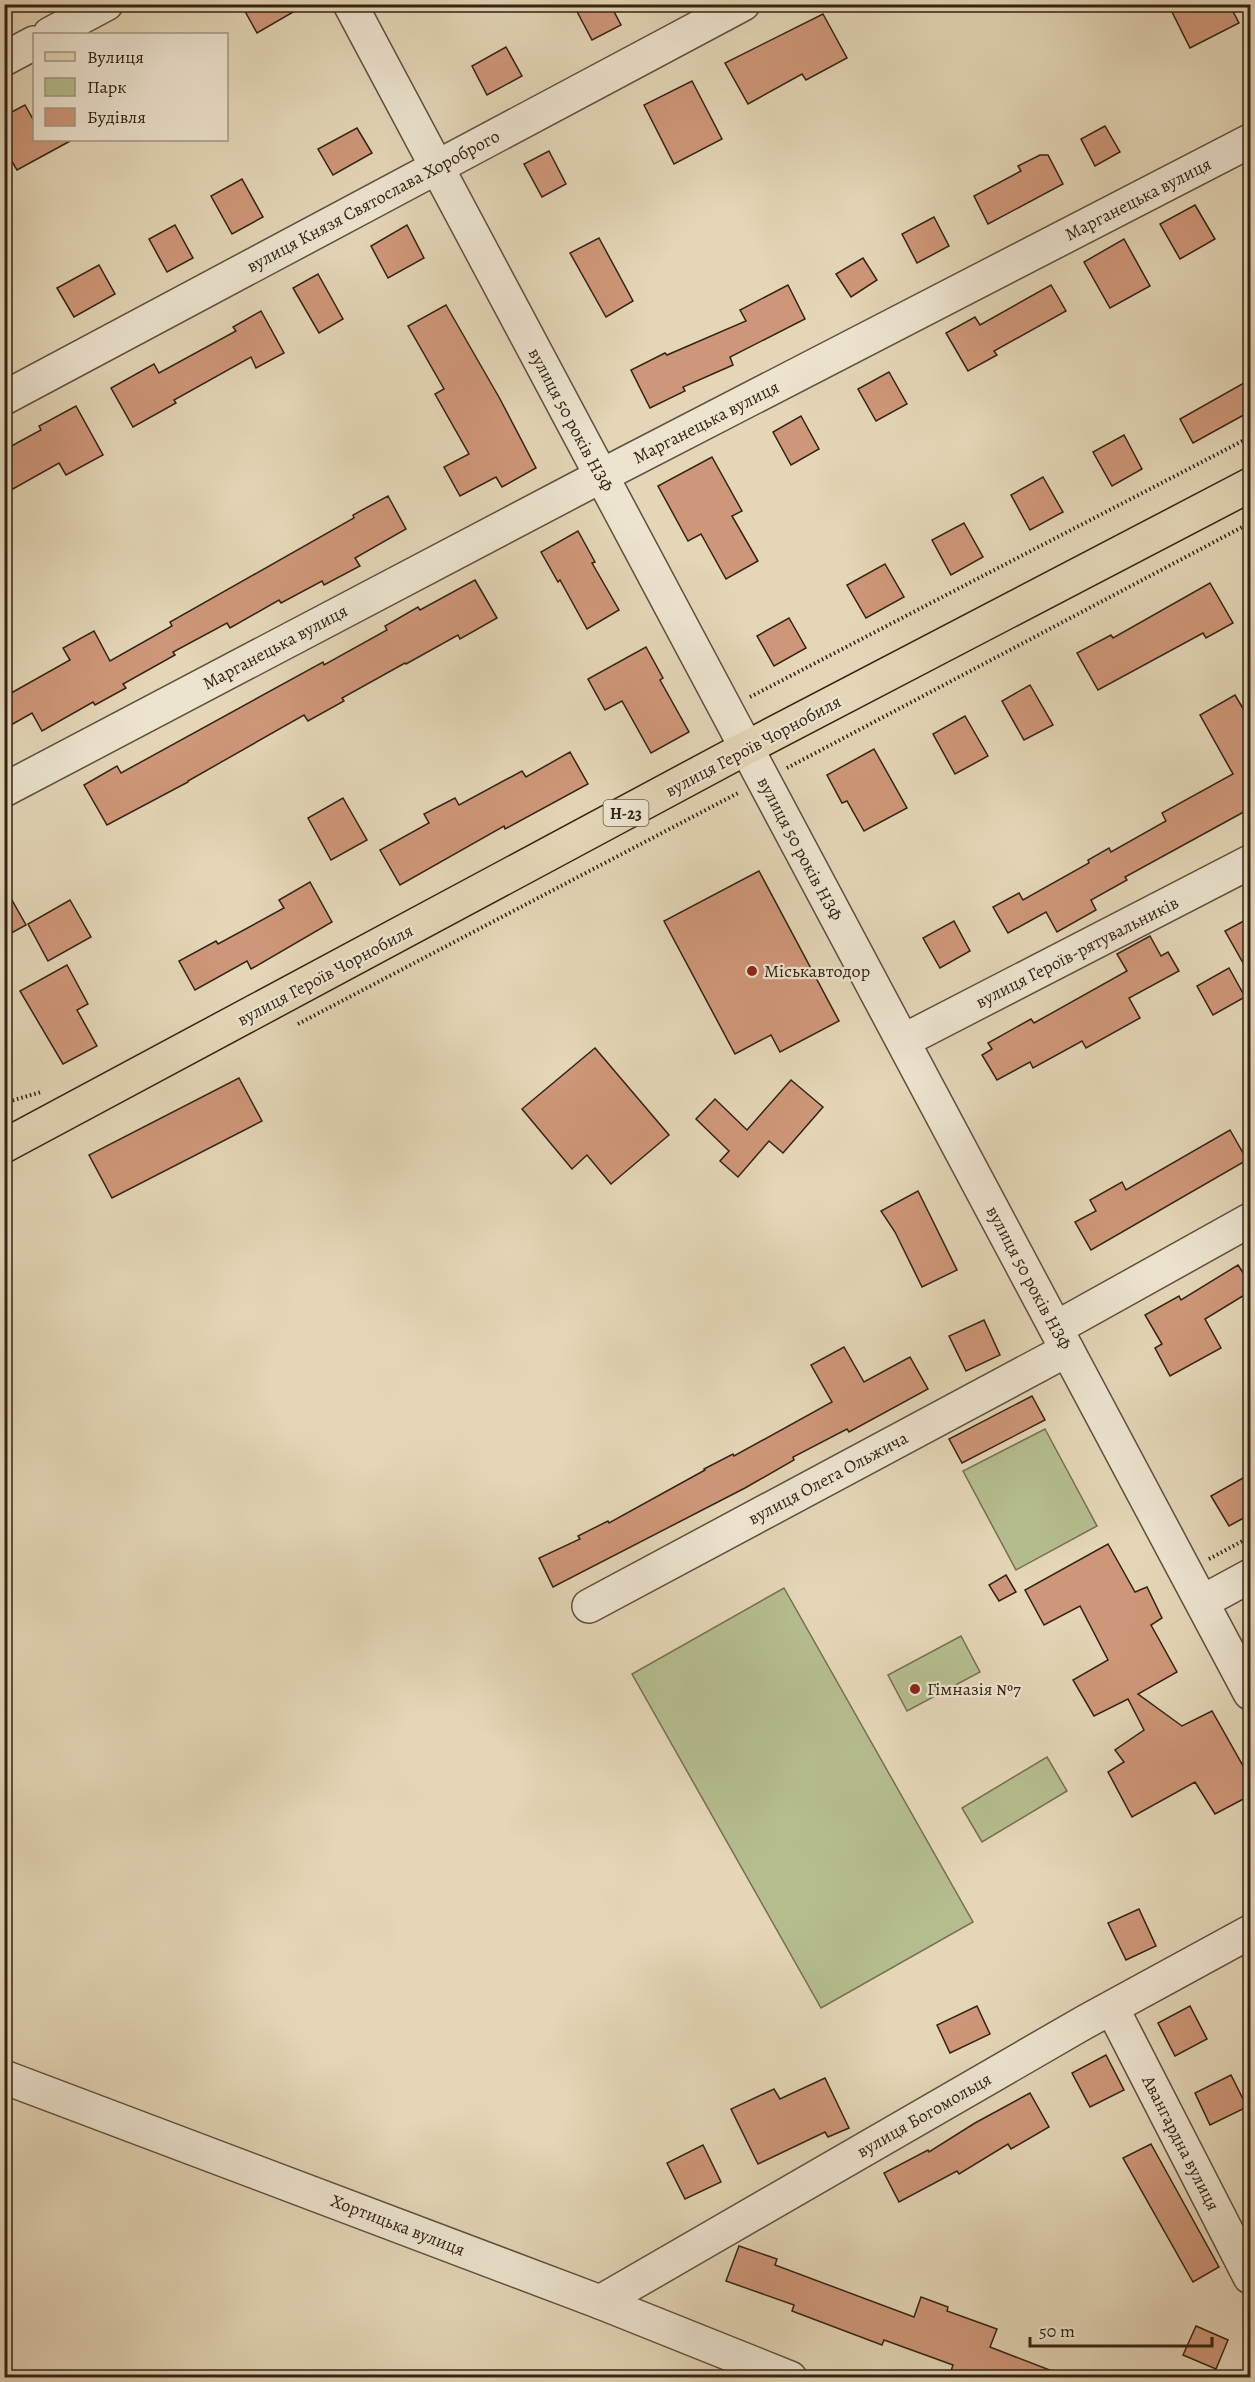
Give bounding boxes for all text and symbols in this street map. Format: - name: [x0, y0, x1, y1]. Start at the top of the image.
- legend: [33, 33, 228, 141]
- text: Вулиця: [87, 45, 144, 69]
- text: Парк: [87, 75, 127, 99]
- text: Будівля: [87, 105, 146, 129]
- street label: вулиця Князя Святослава Хороброго: [242, 124, 504, 278]
- street label: Марганецька вулиця: [1061, 152, 1215, 246]
- street label: вулиця 50 років НЗФ: [523, 344, 619, 497]
- street label: Марганецька вулиця: [629, 375, 783, 469]
- street label: Марганецька вулиця: [198, 599, 352, 695]
- street label: вулиця Героїв Чорнобиля: [661, 689, 845, 803]
- street label: вулиця 50 років НЗФ: [752, 773, 848, 926]
- road number: Н-23: [604, 800, 648, 826]
- street label: вулиця Героїв-рятувальників: [971, 890, 1183, 1014]
- street label: вулиця Героїв Чорнобиля: [233, 918, 417, 1032]
- place label: Міськавтодор: [764, 959, 870, 983]
- marker: Міськавтодор: [745, 964, 759, 978]
- street label: вулиця 50 років НЗФ: [981, 1202, 1077, 1355]
- street label: вулиця Олега Ольжича: [744, 1425, 913, 1530]
- place label: Гімназія №7: [927, 1677, 1021, 1701]
- marker: Гімназія №7: [908, 1682, 922, 1696]
- street label: вулиця Богомольця: [852, 2067, 996, 2163]
- street label: Авангардна вулиця: [1136, 2070, 1225, 2215]
- street label: Хортицька вулиця: [327, 2188, 469, 2262]
- scale bar: [1030, 2310, 1212, 2348]
- text: 50 m: [1039, 2319, 1075, 2343]

